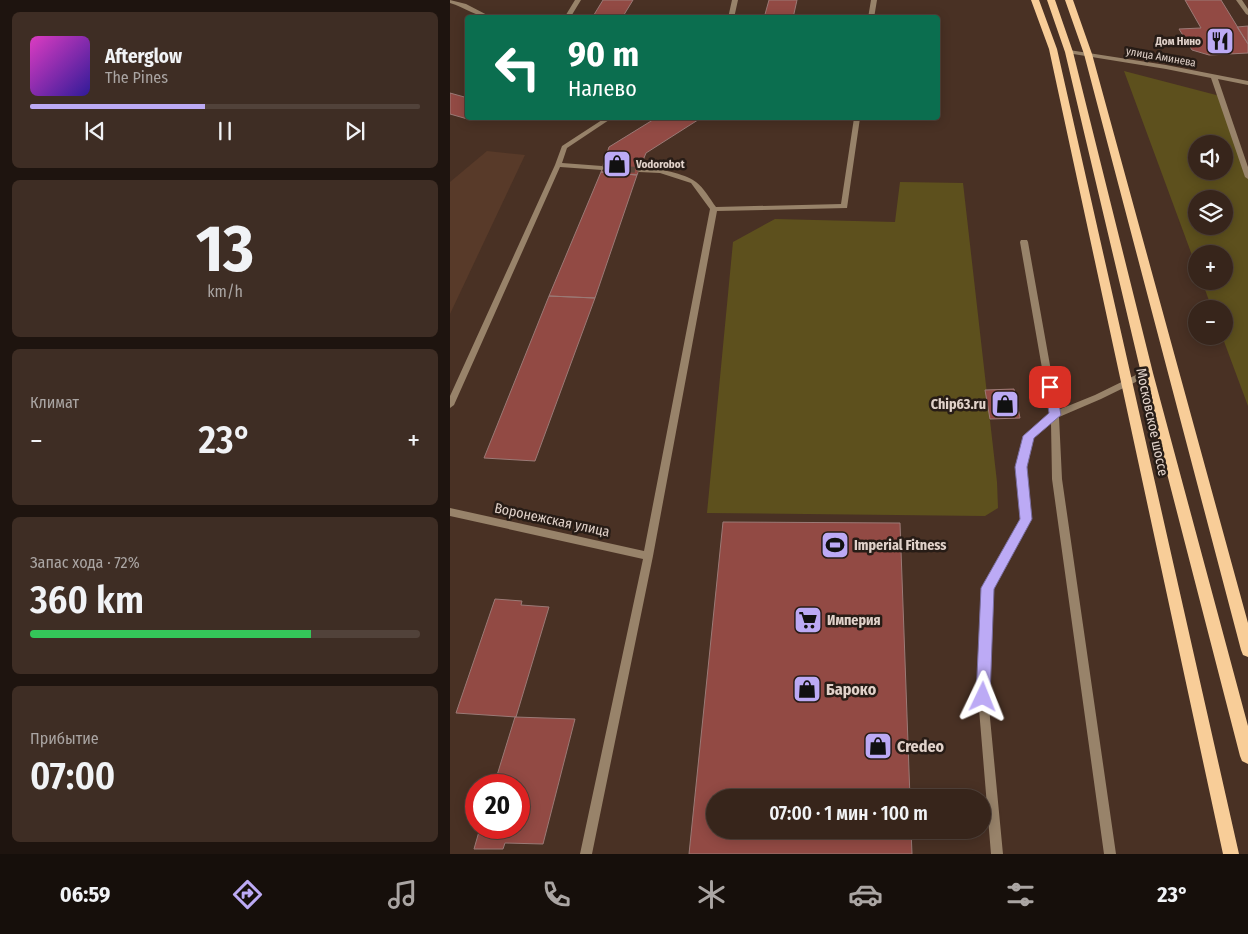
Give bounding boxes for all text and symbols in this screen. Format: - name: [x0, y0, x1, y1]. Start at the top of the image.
- restaurant icon: Дом Нино: [1205, 26, 1235, 56]
- text: 90 m: [568, 33, 639, 75]
- icon: left: [485, 35, 550, 100]
- place label: Дом Нино: [1154, 35, 1201, 48]
- street label: улица Аминева: [1125, 44, 1197, 70]
- text: Afterglow: [105, 45, 182, 68]
- text: The Pines: [105, 68, 168, 87]
- text: Налево: [568, 75, 637, 102]
- icon: previous: [81, 117, 109, 145]
- icon: pause: [211, 117, 239, 145]
- icon: next: [341, 117, 369, 145]
- map controls: [1188, 135, 1233, 345]
- button: sound: [1188, 135, 1233, 180]
- shop icon: Vodorobot: [602, 149, 632, 179]
- place label: Vodorobot: [635, 158, 685, 171]
- button: layers: [1188, 190, 1233, 235]
- text: 13: [196, 210, 254, 288]
- button: +: [1188, 245, 1233, 290]
- text: km/h: [207, 282, 243, 301]
- button: −: [1188, 300, 1233, 345]
- pin: [1029, 366, 1071, 408]
- street label: Московское шоссе: [1132, 367, 1172, 478]
- icon: arrive: [1036, 373, 1064, 401]
- shop icon: Chip63.ru: [990, 389, 1020, 419]
- text: Климат: [30, 393, 79, 412]
- place label: Chip63.ru: [931, 396, 986, 413]
- text: 23°: [198, 417, 251, 463]
- text: −: [30, 424, 43, 457]
- text: +: [407, 424, 420, 457]
- street label: Воронежская улица: [493, 499, 611, 541]
- sports icon: Imperial Fitness: [820, 530, 850, 560]
- place label: Imperial Fitness: [854, 537, 946, 554]
- text: Запас хода · 72%: [30, 553, 140, 572]
- text: 360 km: [30, 577, 144, 623]
- supermarket icon: Империя: [793, 605, 823, 635]
- place label: Империя: [827, 612, 881, 629]
- position arrow: [956, 670, 1008, 722]
- shop icon: Бароко: [792, 674, 822, 704]
- place label: Бароко: [826, 680, 877, 699]
- text: Прибытие: [30, 729, 99, 748]
- shop icon: Credeo: [863, 731, 893, 761]
- place label: Credeo: [897, 737, 945, 756]
- text: 07:00: [30, 753, 115, 799]
- speed limit sign: 20: [465, 774, 530, 839]
- text: 07:00 · 1 мин · 100 m: [769, 802, 928, 825]
- icon: directions: [230, 877, 265, 912]
- icon: music: [385, 877, 420, 912]
- icon: phone: [539, 877, 574, 912]
- icon: climate: [694, 877, 729, 912]
- icon: car: [848, 877, 883, 912]
- icon: filters: [1003, 877, 1038, 912]
- text: 06:59: [60, 881, 110, 908]
- text: 23°: [1157, 881, 1188, 908]

